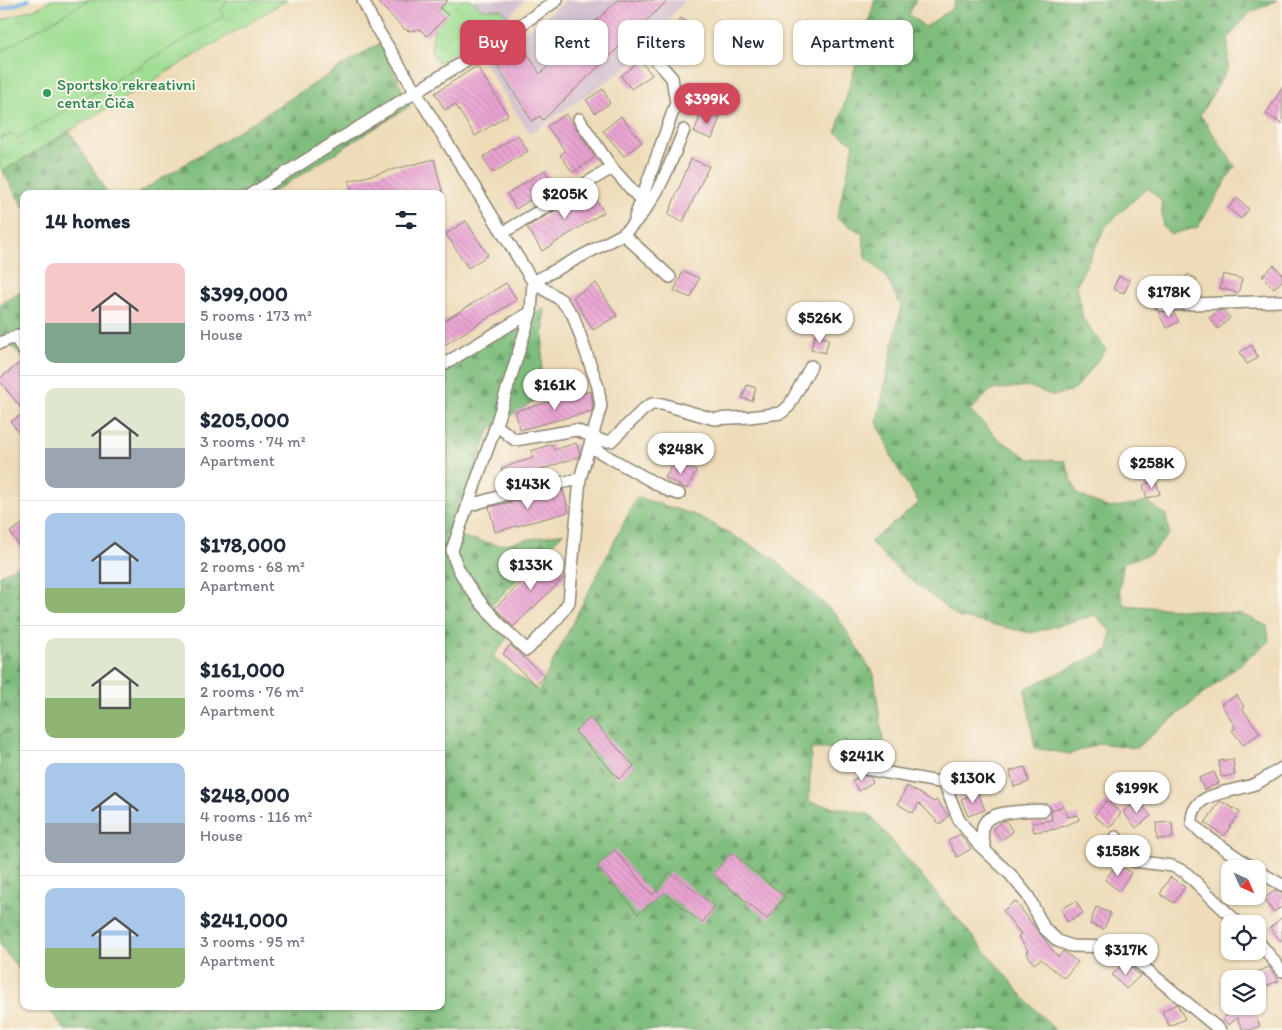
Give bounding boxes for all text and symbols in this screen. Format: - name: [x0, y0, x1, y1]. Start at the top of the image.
- chip: Buy: [460, 20, 526, 65]
- chip: Rent: [536, 20, 608, 65]
- chip: Filters: [618, 20, 704, 65]
- chip: New: [714, 20, 783, 65]
- chip: Apartment: [793, 20, 913, 65]
- place label: Sportsko rekreativni centar Čiča: [57, 75, 196, 112]
- pin: $399K: [672, 82, 742, 125]
- marker: Sportsko rekreativni centar Čiča: [41, 87, 53, 99]
- text: $399K: [685, 89, 729, 108]
- pin: $205K: [530, 178, 600, 220]
- text: $205K: [542, 184, 588, 203]
- icon: filters: [392, 206, 420, 234]
- text: 14 homes: [45, 208, 130, 233]
- pin: $178K: [1134, 276, 1204, 318]
- text: $399,000: [200, 281, 288, 306]
- text: $178K: [1148, 282, 1190, 301]
- icon: home: [85, 283, 145, 343]
- pin: $526K: [785, 302, 855, 344]
- text: 5 rooms · 173 m²: [200, 306, 312, 325]
- text: $526K: [798, 308, 842, 327]
- text: House: [200, 325, 243, 344]
- pin: $161K: [520, 368, 590, 411]
- text: $161K: [534, 375, 576, 394]
- text: $205,000: [200, 407, 289, 432]
- icon: home: [85, 408, 145, 468]
- text: 3 rooms · 74 m²: [200, 432, 306, 451]
- pin: $248K: [646, 432, 716, 475]
- text: $248K: [658, 439, 704, 458]
- pin: $258K: [1117, 446, 1187, 489]
- text: Apartment: [200, 451, 275, 470]
- text: $258K: [1130, 453, 1174, 472]
- pin: $143K: [493, 468, 563, 510]
- text: $143K: [506, 474, 550, 493]
- text: $178,000: [200, 532, 286, 557]
- icon: home: [85, 533, 145, 593]
- pin: $133K: [496, 548, 566, 591]
- text: $133K: [509, 555, 553, 574]
- text: 2 rooms · 68 m²: [200, 557, 305, 576]
- text: Apartment: [200, 576, 275, 595]
- text: $161,000: [200, 657, 285, 682]
- icon: home: [85, 658, 145, 718]
- text: 2 rooms · 76 m²: [200, 682, 304, 701]
- text: Apartment: [200, 701, 275, 720]
- pin: $241K: [827, 740, 897, 782]
- text: $241K: [840, 746, 884, 765]
- pin: $130K: [938, 762, 1008, 804]
- text: $130K: [951, 768, 995, 787]
- pin: $199K: [1102, 772, 1172, 814]
- text: $199K: [1116, 778, 1158, 797]
- text: $248,000: [200, 782, 290, 807]
- icon: home: [85, 783, 145, 843]
- text: 4 rooms · 116 m²: [200, 807, 312, 826]
- text: House: [200, 826, 243, 845]
- pin: $158K: [1083, 834, 1153, 877]
- text: $158K: [1097, 841, 1139, 860]
- north arrow: [1221, 860, 1266, 905]
- map controls: [1221, 860, 1266, 1015]
- text: $241,000: [200, 907, 288, 932]
- icon: home: [85, 908, 145, 968]
- button: locate: [1221, 915, 1266, 960]
- text: 3 rooms · 95 m²: [200, 932, 305, 951]
- pin: $317K: [1091, 934, 1161, 976]
- text: $317K: [1105, 940, 1147, 959]
- text: Apartment: [200, 951, 275, 970]
- button: layers: [1221, 970, 1266, 1015]

